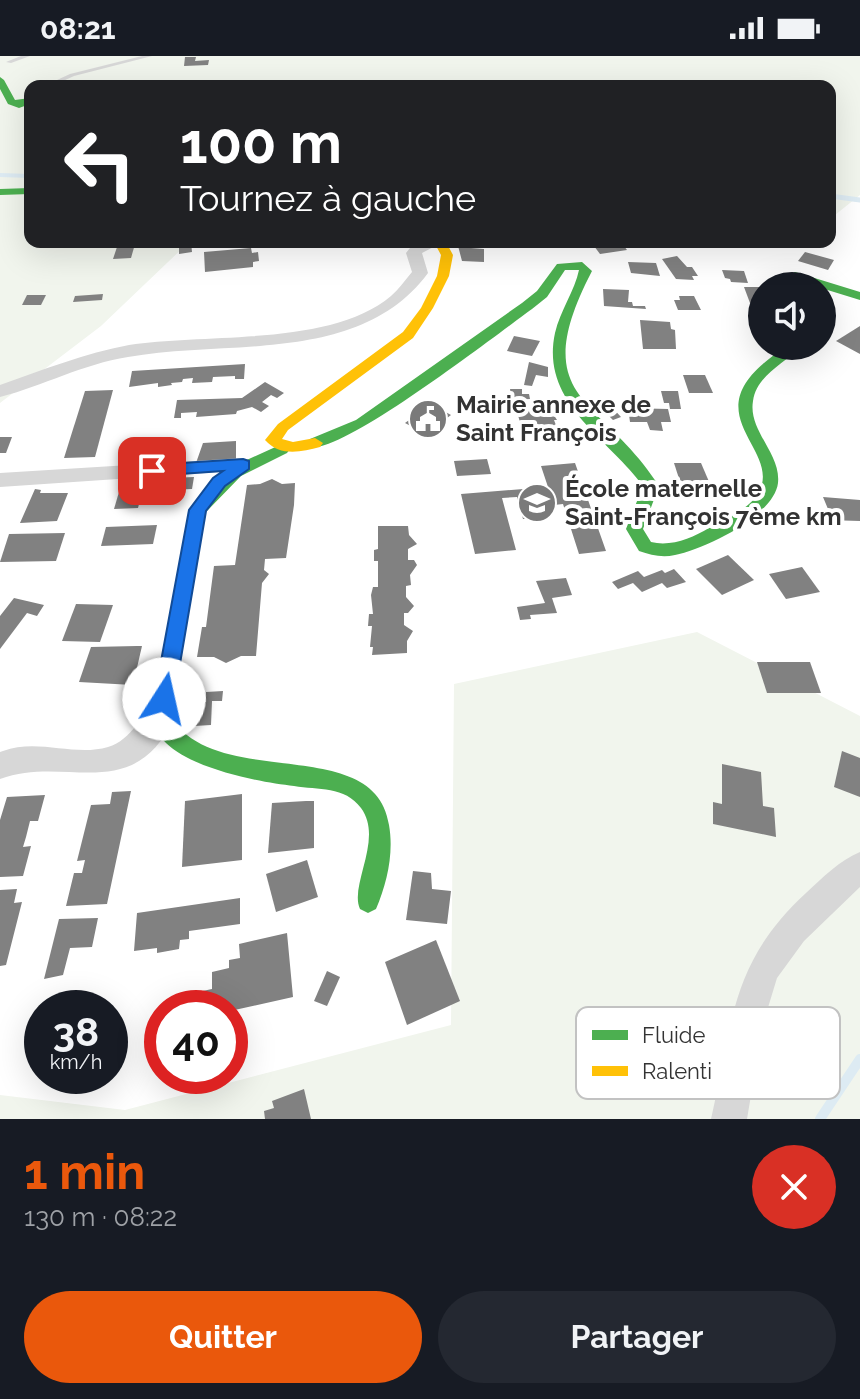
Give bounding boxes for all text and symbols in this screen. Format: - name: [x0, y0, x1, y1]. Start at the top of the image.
- text: 08:21: [40, 11, 116, 46]
- text: 100 m: [180, 110, 342, 176]
- icon: left: [48, 112, 152, 216]
- text: Tournez à gauche: [180, 177, 476, 219]
- map controls: [748, 272, 836, 360]
- button: sound: [748, 272, 836, 360]
- place label: Mairie annexe de Saint François: [456, 390, 651, 447]
- public building icon: Mairie annexe de Saint François: [407, 398, 449, 440]
- pin: [118, 437, 186, 505]
- icon: arrive: [130, 449, 174, 493]
- place label: École maternelle Saint-François 7ème km: [565, 474, 842, 531]
- school or university icon: École maternelle Saint-François 7ème km: [516, 482, 558, 524]
- position arrow: [122, 657, 206, 741]
- speed limit sign: 40: [144, 990, 248, 1094]
- legend: [576, 1007, 840, 1099]
- text: 38: [53, 1008, 99, 1055]
- text: Fluide: [642, 1022, 705, 1048]
- text: km/h: [50, 1050, 102, 1074]
- text: Ralenti: [642, 1058, 712, 1084]
- text: 1 min: [24, 1144, 145, 1200]
- button: close: [752, 1145, 836, 1229]
- text: 130 m · 08:22: [24, 1202, 177, 1232]
- button: Quitter: [24, 1291, 422, 1383]
- button: Partager: [438, 1291, 836, 1383]

